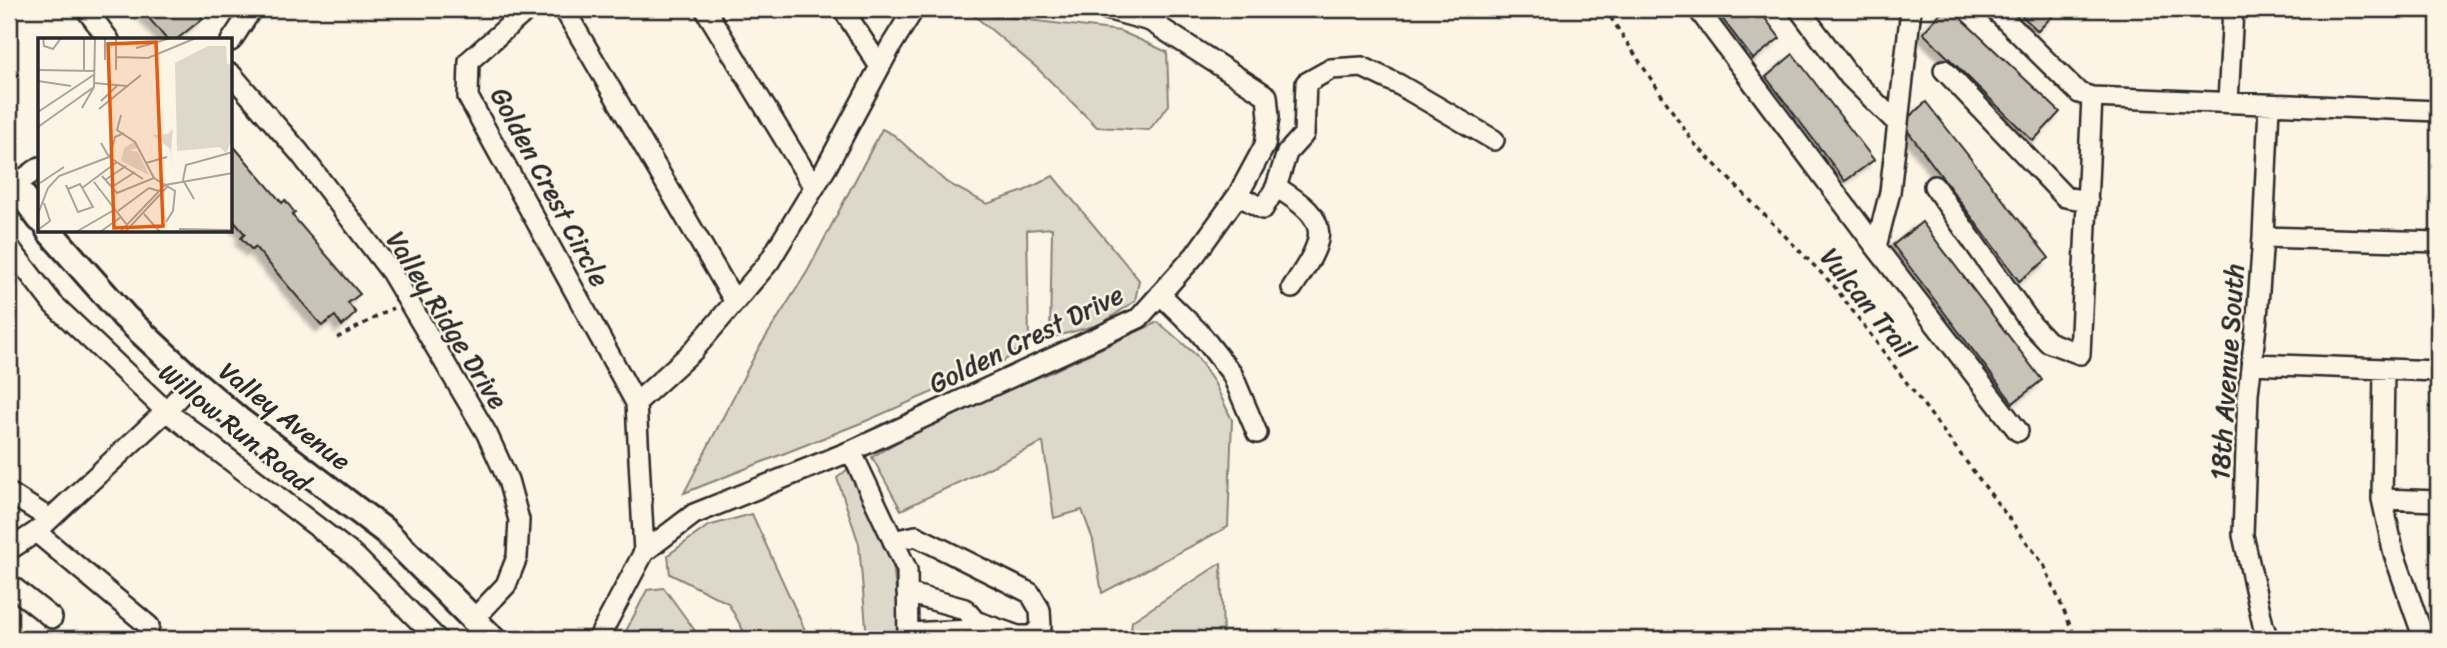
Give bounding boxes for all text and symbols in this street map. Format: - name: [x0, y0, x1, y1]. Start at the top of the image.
- inset map: [38, 38, 233, 233]
- street label: Golden Crest Circle: [478, 79, 622, 295]
- street label: Valley Ridge Drive: [374, 222, 520, 419]
- street label: Vulcan Trail: [1808, 237, 1928, 369]
- street label: 18th Avenue South: [2196, 262, 2258, 482]
- street label: Golden Crest Drive: [921, 272, 1131, 406]
- street label: Valley Avenue: [209, 349, 361, 483]
- street label: Willow Run Road: [148, 351, 324, 505]

